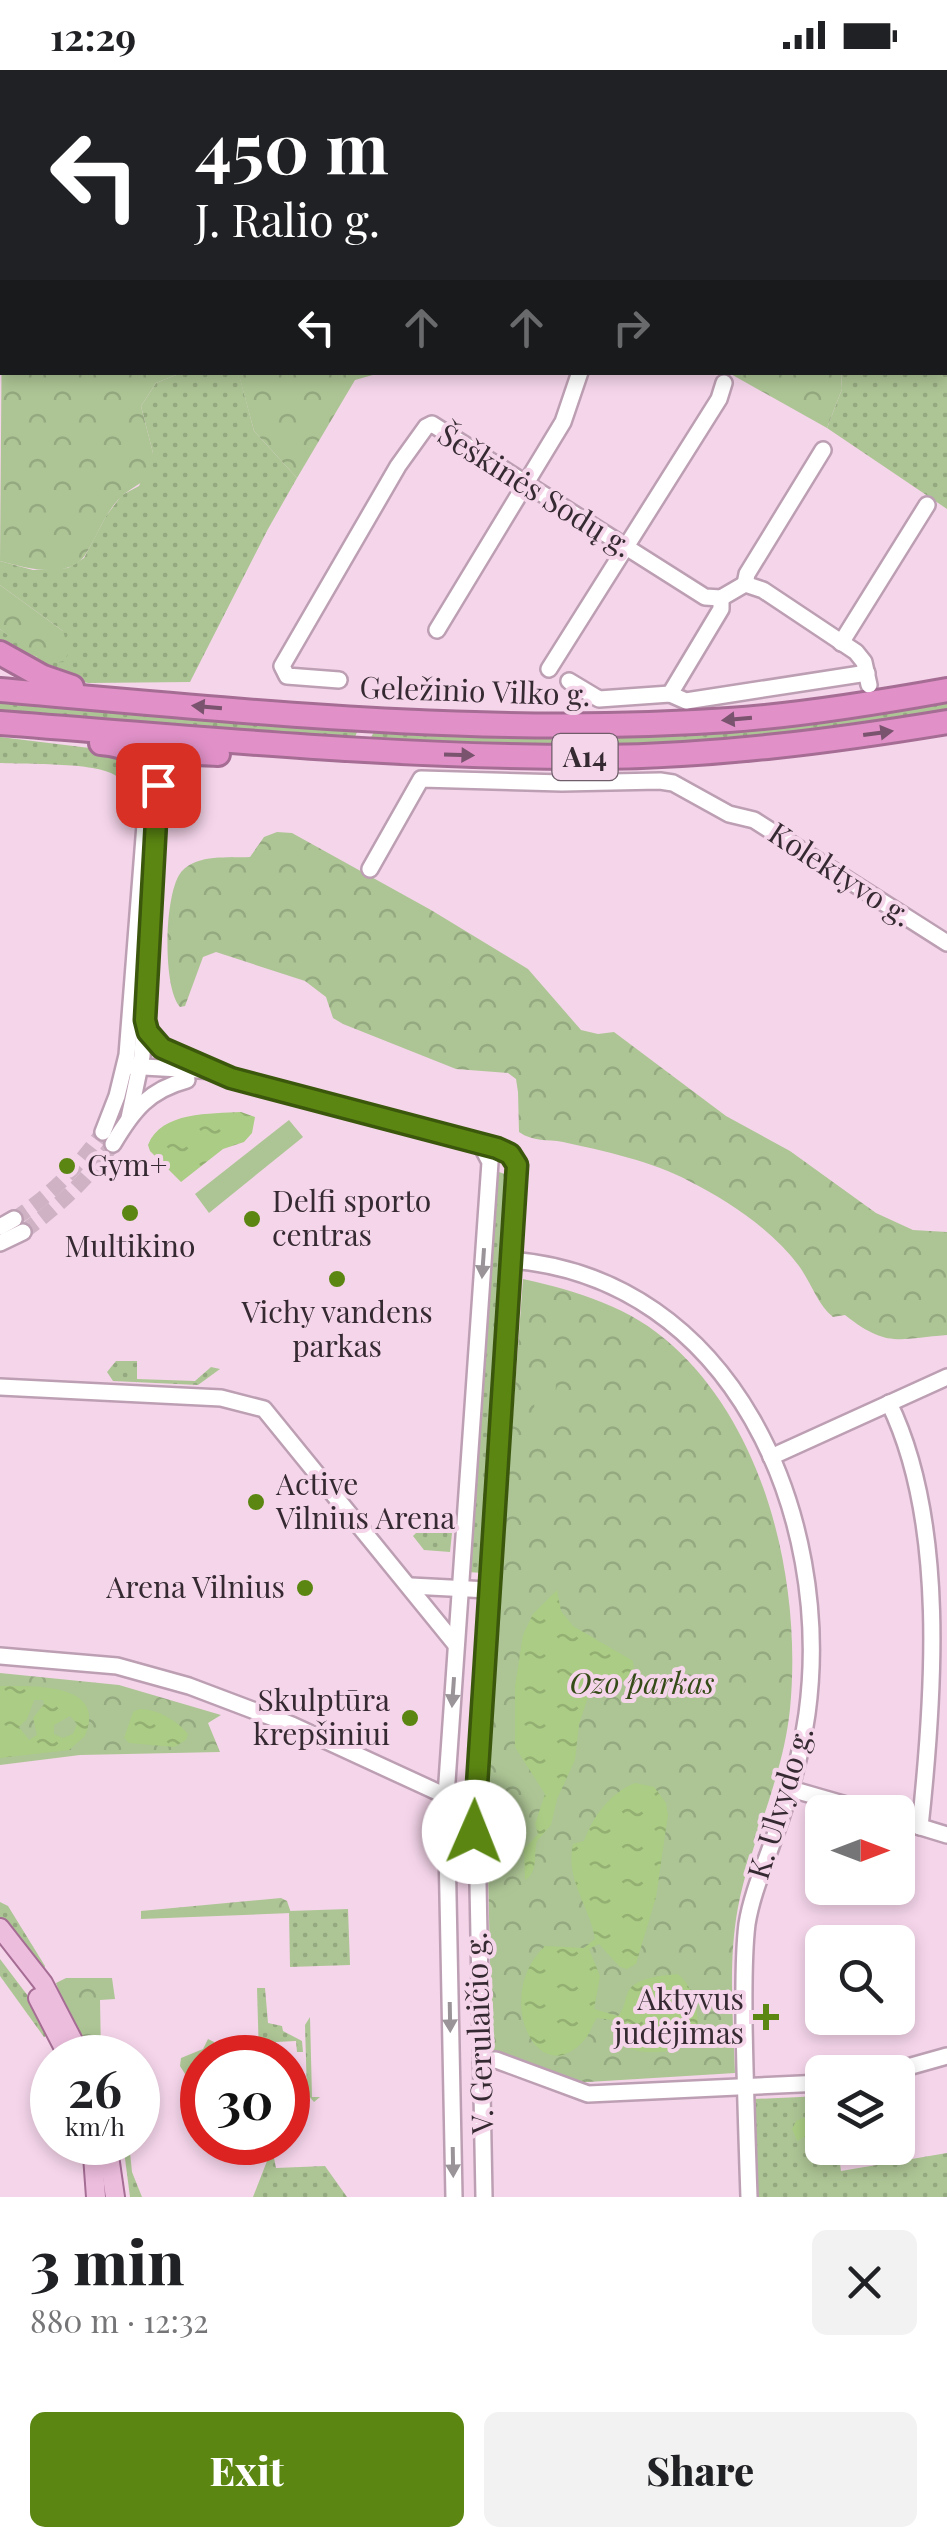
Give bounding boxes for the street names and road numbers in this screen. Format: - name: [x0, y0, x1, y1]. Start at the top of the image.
- street label: Šeškinės Sodų g.: [431, 413, 641, 565]
- street label: Geležinio Vilko g.: [359, 666, 591, 714]
- road number: A14: [552, 734, 618, 780]
- street label: Kolektyvo g.: [762, 812, 920, 935]
- street label: K. Ulvydo g.: [737, 1721, 821, 1884]
- street label: V. Gerulaičio g.: [454, 1931, 502, 2136]

